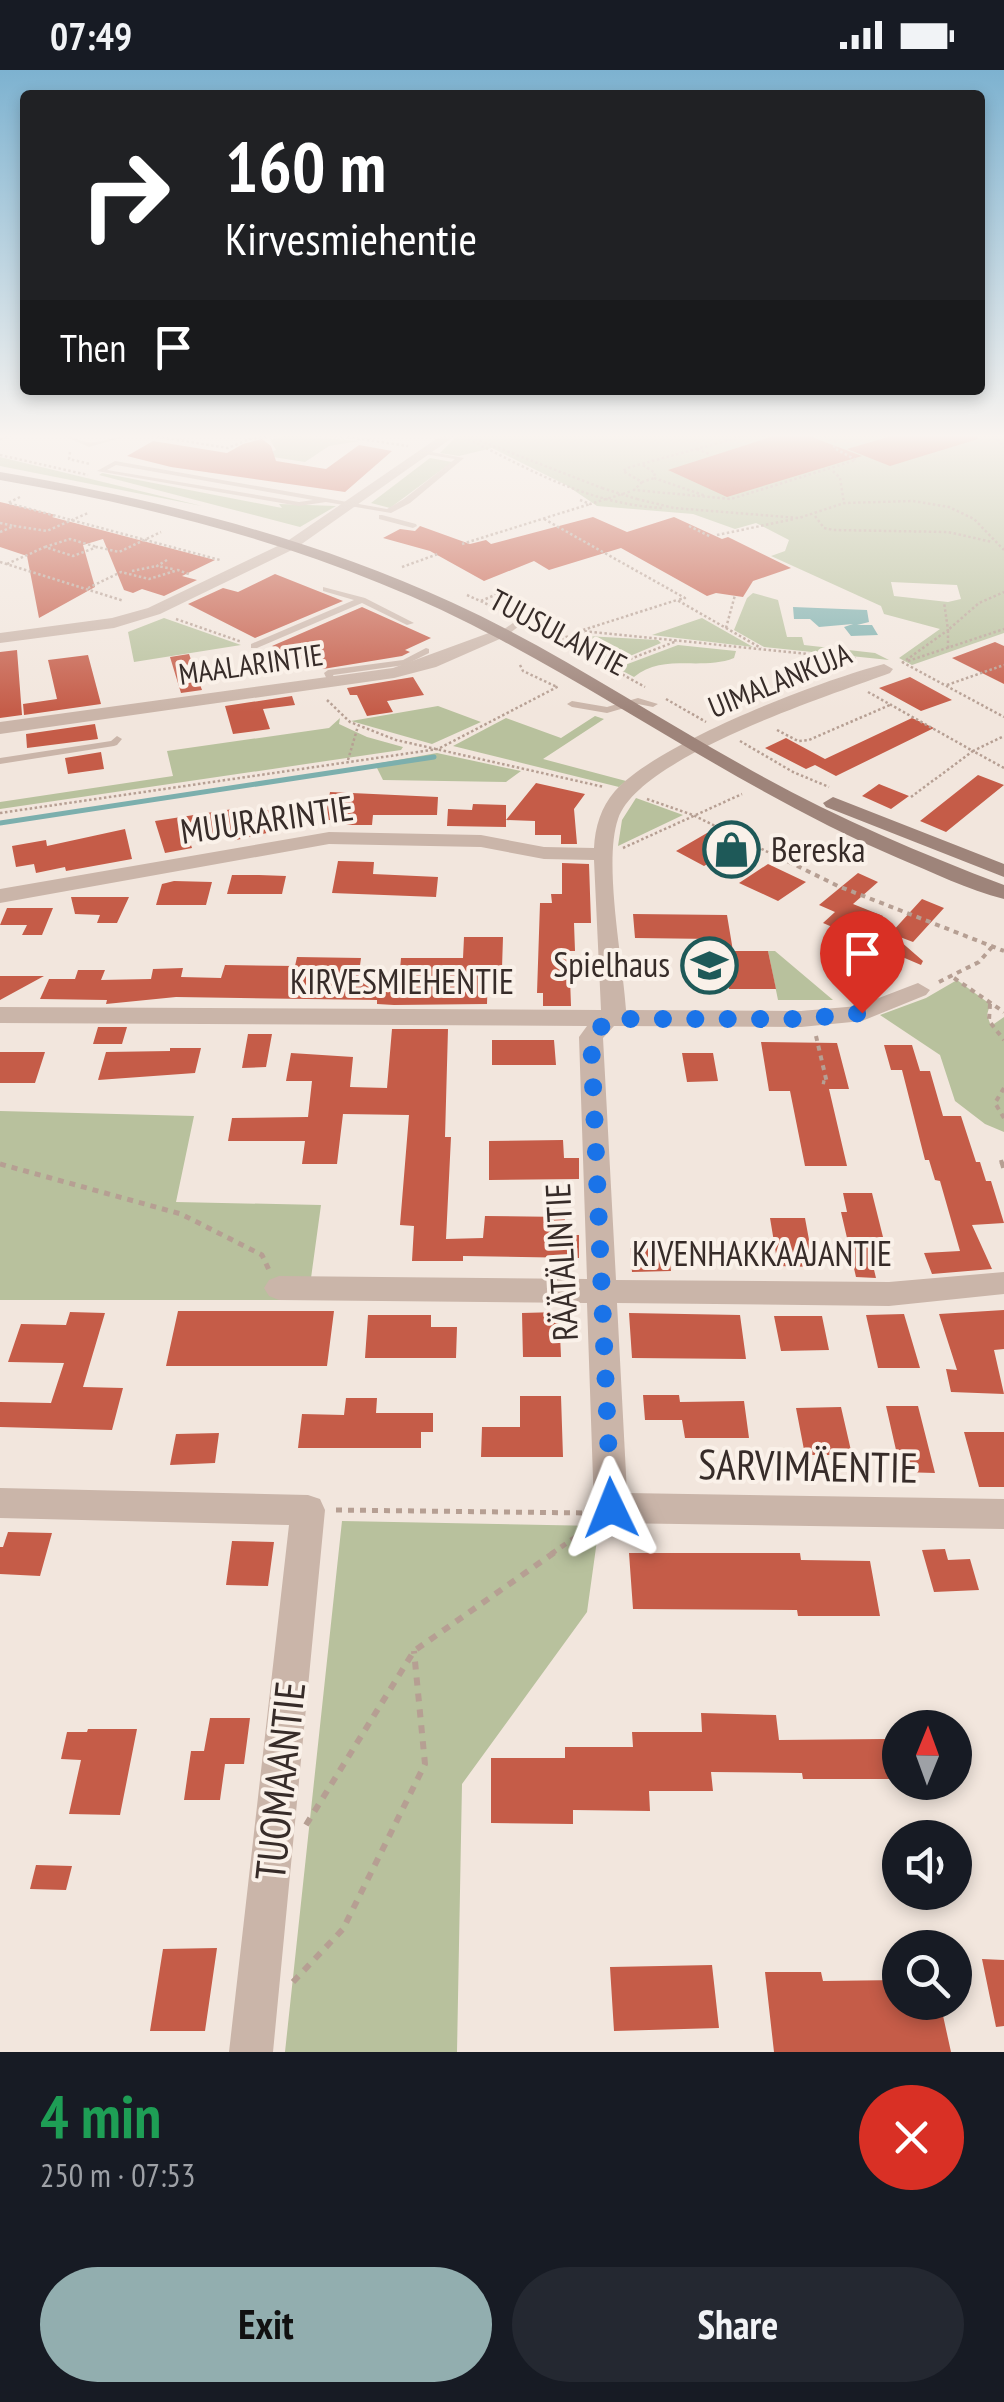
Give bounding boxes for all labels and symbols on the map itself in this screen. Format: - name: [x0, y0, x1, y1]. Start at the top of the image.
- street label: TUUSULANTIE: [484, 579, 634, 684]
- street label: UIMALANKUJA: [702, 633, 857, 726]
- street label: MAALARINTIE: [176, 634, 325, 693]
- street label: MUURARINTIE: [178, 784, 356, 854]
- shop icon: Bereska: [702, 820, 762, 880]
- place label: Bereska: [771, 826, 865, 872]
- pin: [820, 911, 905, 1014]
- school or university icon: Spielhaus: [679, 935, 739, 995]
- place label: Spielhaus: [553, 941, 670, 987]
- street label: KIRVESMIEHENTIE: [290, 958, 514, 1004]
- street label: RÄÄTÄLINTIE: [534, 1182, 588, 1342]
- street label: KIVENHAKKAAJANTIE: [632, 1230, 892, 1276]
- street label: SARVIMÄENTIE: [698, 1436, 918, 1495]
- position arrow: [559, 1456, 663, 1560]
- street label: TUOMAANTIE: [242, 1679, 317, 1883]
- north arrow: [882, 1710, 972, 1800]

